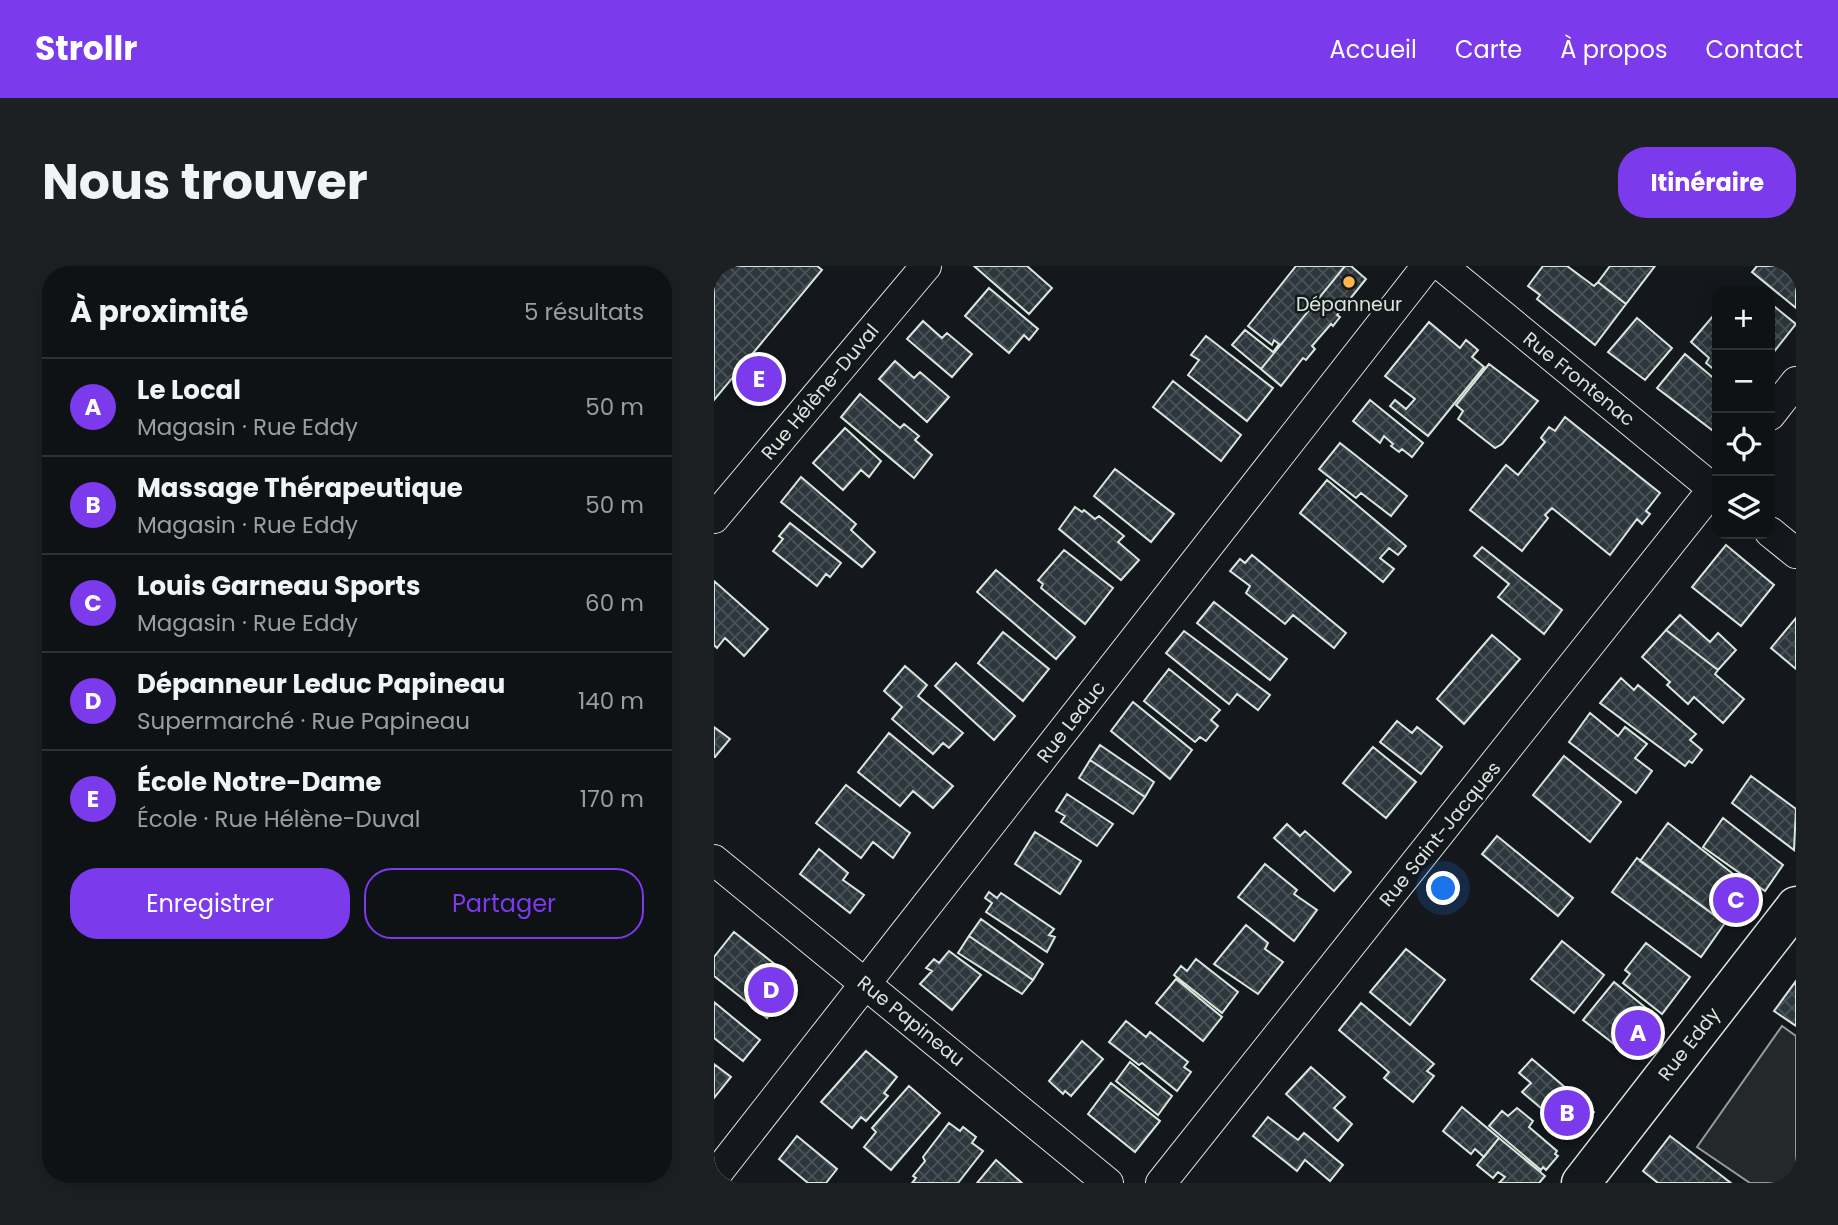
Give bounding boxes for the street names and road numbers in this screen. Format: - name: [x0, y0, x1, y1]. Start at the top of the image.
- street label: Rue Hélène-Duval: [755, 318, 885, 466]
- street label: Rue Frontenac: [1517, 325, 1641, 433]
- street label: Rue Leduc: [1030, 675, 1112, 769]
- street label: Rue Saint-Jacques: [1373, 756, 1507, 912]
- street label: Rue Papineau: [852, 969, 970, 1073]
- street label: Rue Eddy: [1652, 1001, 1727, 1086]

